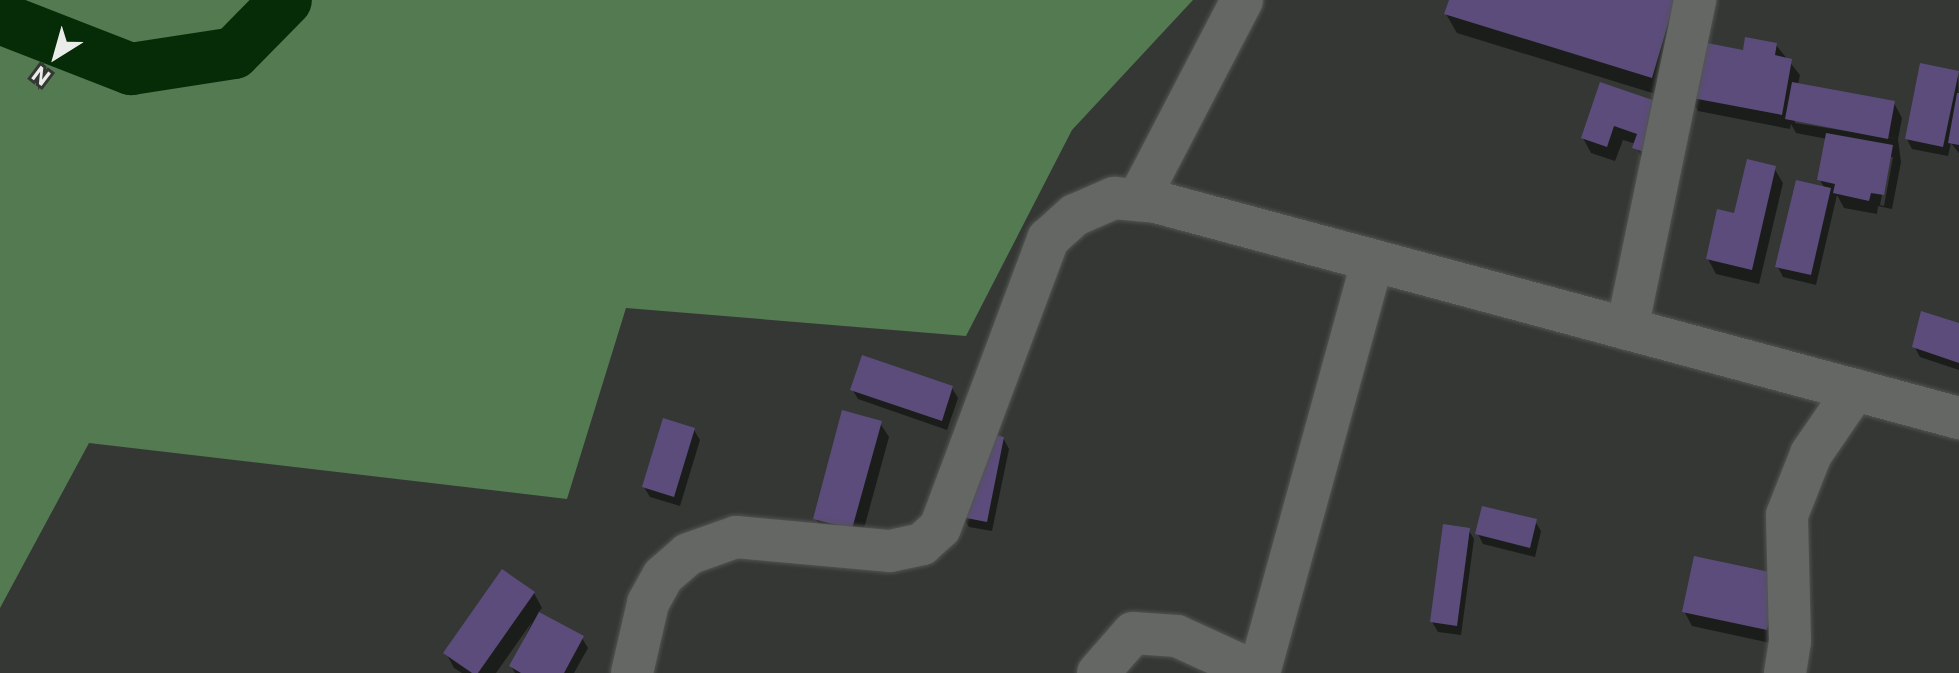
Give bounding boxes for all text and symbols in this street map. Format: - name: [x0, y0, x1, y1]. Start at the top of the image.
- north arrow: [16, 16, 96, 96]
- text: N: [28, 61, 55, 90]

